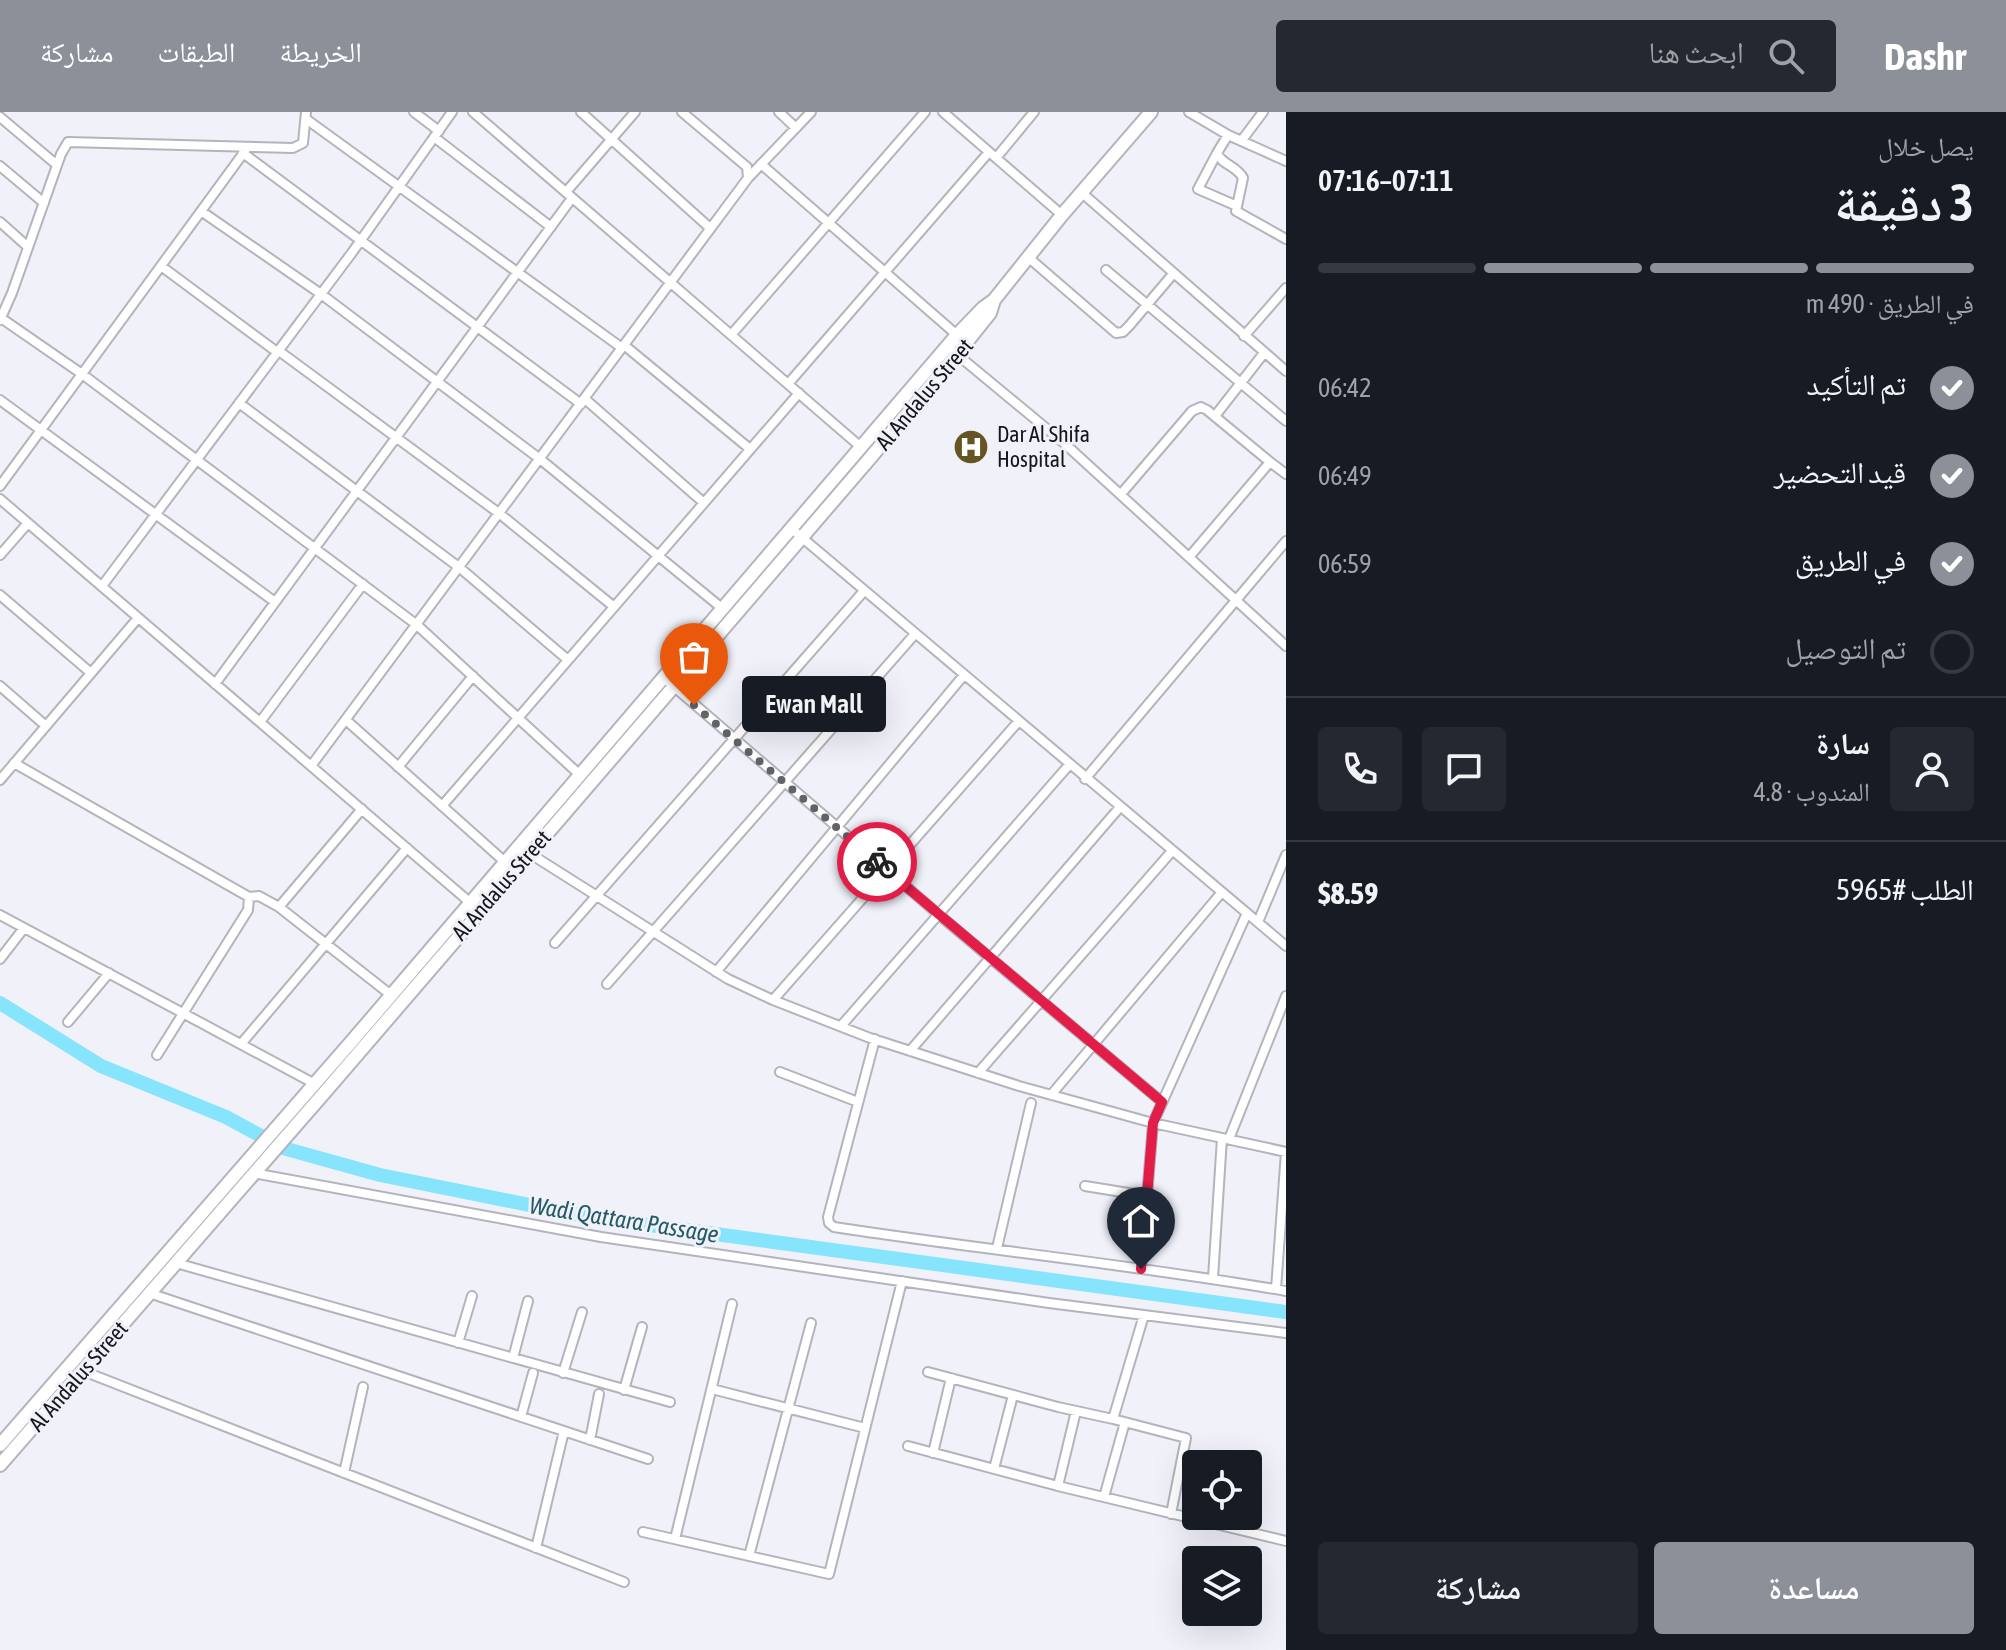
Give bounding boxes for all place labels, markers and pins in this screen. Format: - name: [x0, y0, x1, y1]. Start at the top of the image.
- place label: Dar Al Shifa Hospital: [997, 421, 1090, 472]
- hospital icon: Dar Al Shifa Hospital: [952, 428, 990, 466]
- pin: [660, 623, 728, 705]
- callout: Ewan Mall: [742, 677, 886, 733]
- pin: [1107, 1187, 1175, 1269]

